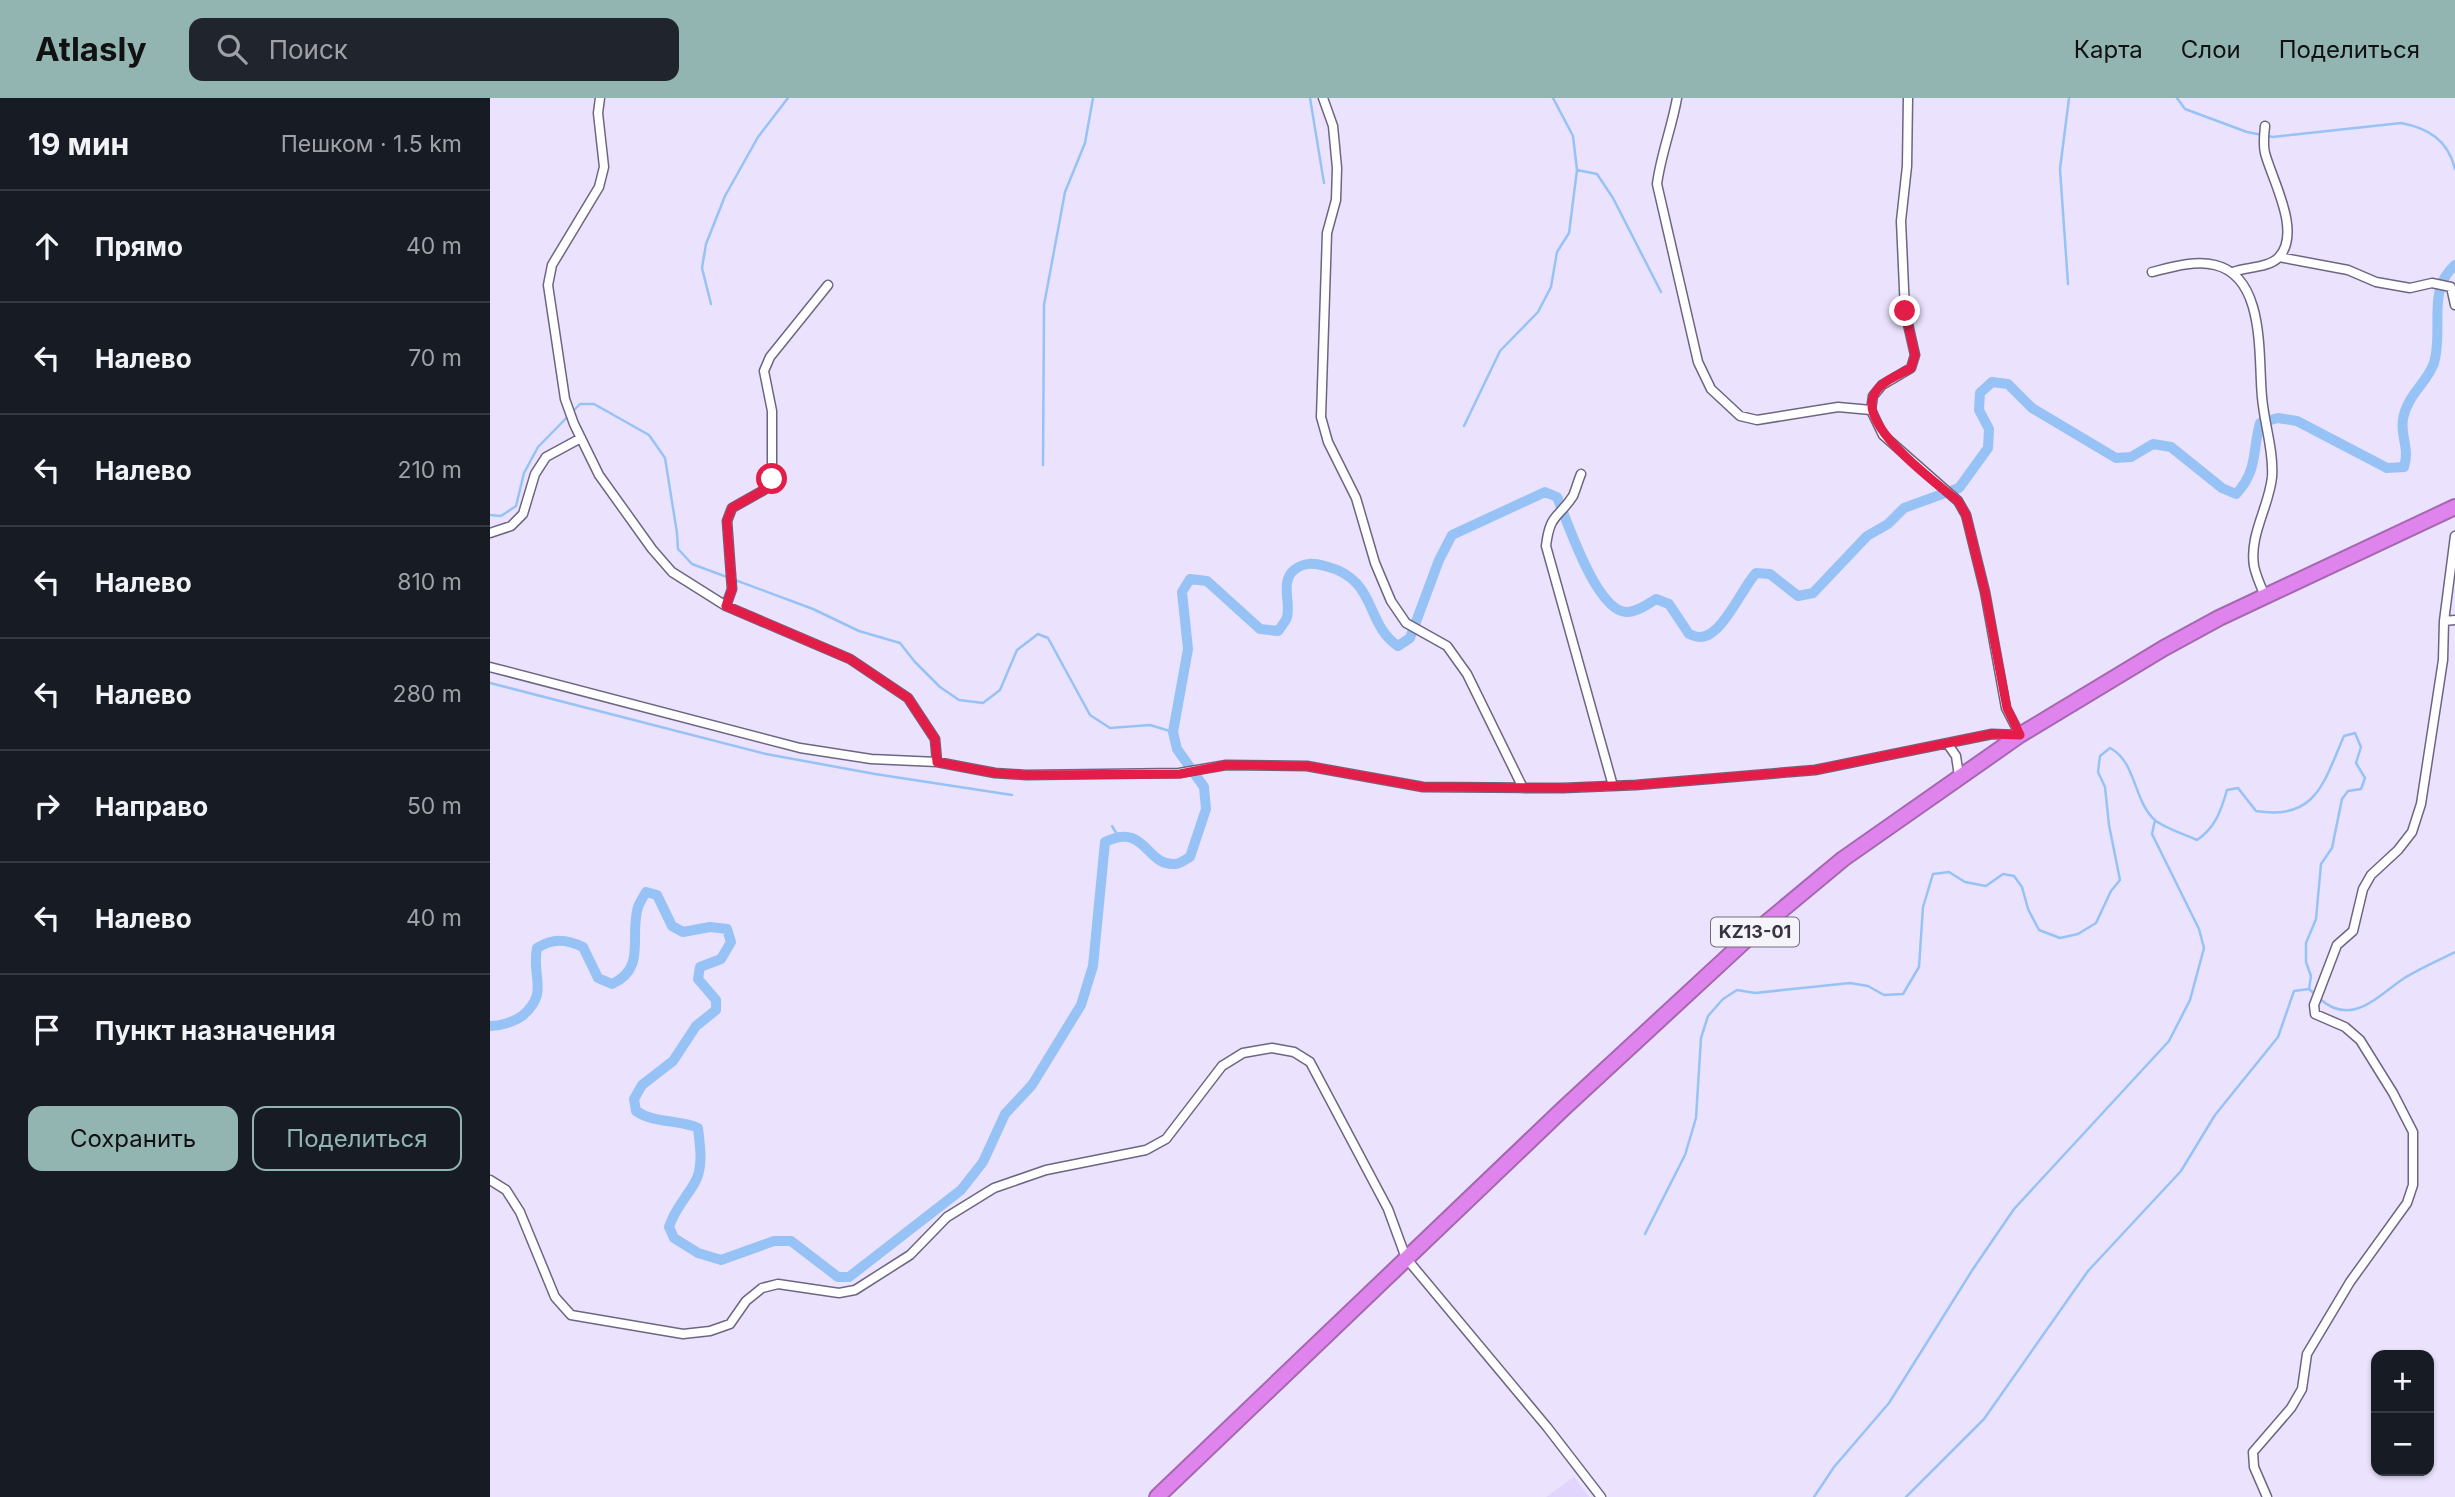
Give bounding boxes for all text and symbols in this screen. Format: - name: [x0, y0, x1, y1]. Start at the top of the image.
- search box: [189, 18, 679, 81]
- text: Atlasly: [35, 29, 147, 69]
- icon: search: [213, 30, 251, 68]
- text: Поиск: [269, 34, 348, 65]
- text: Карта: [2074, 35, 2143, 64]
- text: Слои: [2181, 35, 2241, 64]
- text: Поделиться: [2279, 35, 2420, 64]
- text: 19 мин: [28, 126, 129, 162]
- text: Пешком · 1.5 km: [281, 130, 462, 158]
- icon: ahead: [28, 227, 66, 265]
- text: Прямо: [95, 231, 183, 262]
- text: 40 m: [406, 232, 462, 260]
- route end: [1889, 295, 1920, 326]
- icon: left: [28, 339, 66, 377]
- text: Налево: [95, 343, 192, 374]
- text: 70 m: [408, 344, 462, 372]
- icon: left: [28, 451, 66, 489]
- text: Налево: [95, 455, 192, 486]
- text: 210 m: [397, 456, 462, 484]
- route start: [756, 463, 787, 494]
- icon: left: [28, 563, 66, 601]
- text: Налево: [95, 567, 192, 598]
- text: 810 m: [397, 568, 462, 596]
- icon: left: [28, 675, 66, 713]
- text: Налево: [95, 679, 192, 710]
- text: 280 m: [393, 680, 462, 708]
- icon: right: [28, 787, 66, 825]
- text: Направо: [95, 791, 208, 822]
- text: 50 m: [407, 792, 462, 820]
- icon: left: [28, 899, 66, 937]
- text: Налево: [95, 903, 192, 934]
- text: 40 m: [406, 904, 462, 932]
- road number: KZ13-01: [1711, 918, 1799, 946]
- icon: arrive: [28, 1011, 66, 1049]
- text: Пункт назначения: [95, 1015, 336, 1046]
- button: Сохранить: [28, 1106, 238, 1171]
- button: Поделиться: [252, 1106, 462, 1171]
- map controls: [2371, 1350, 2434, 1476]
- button: +: [2371, 1350, 2434, 1413]
- button: −: [2371, 1413, 2434, 1476]

